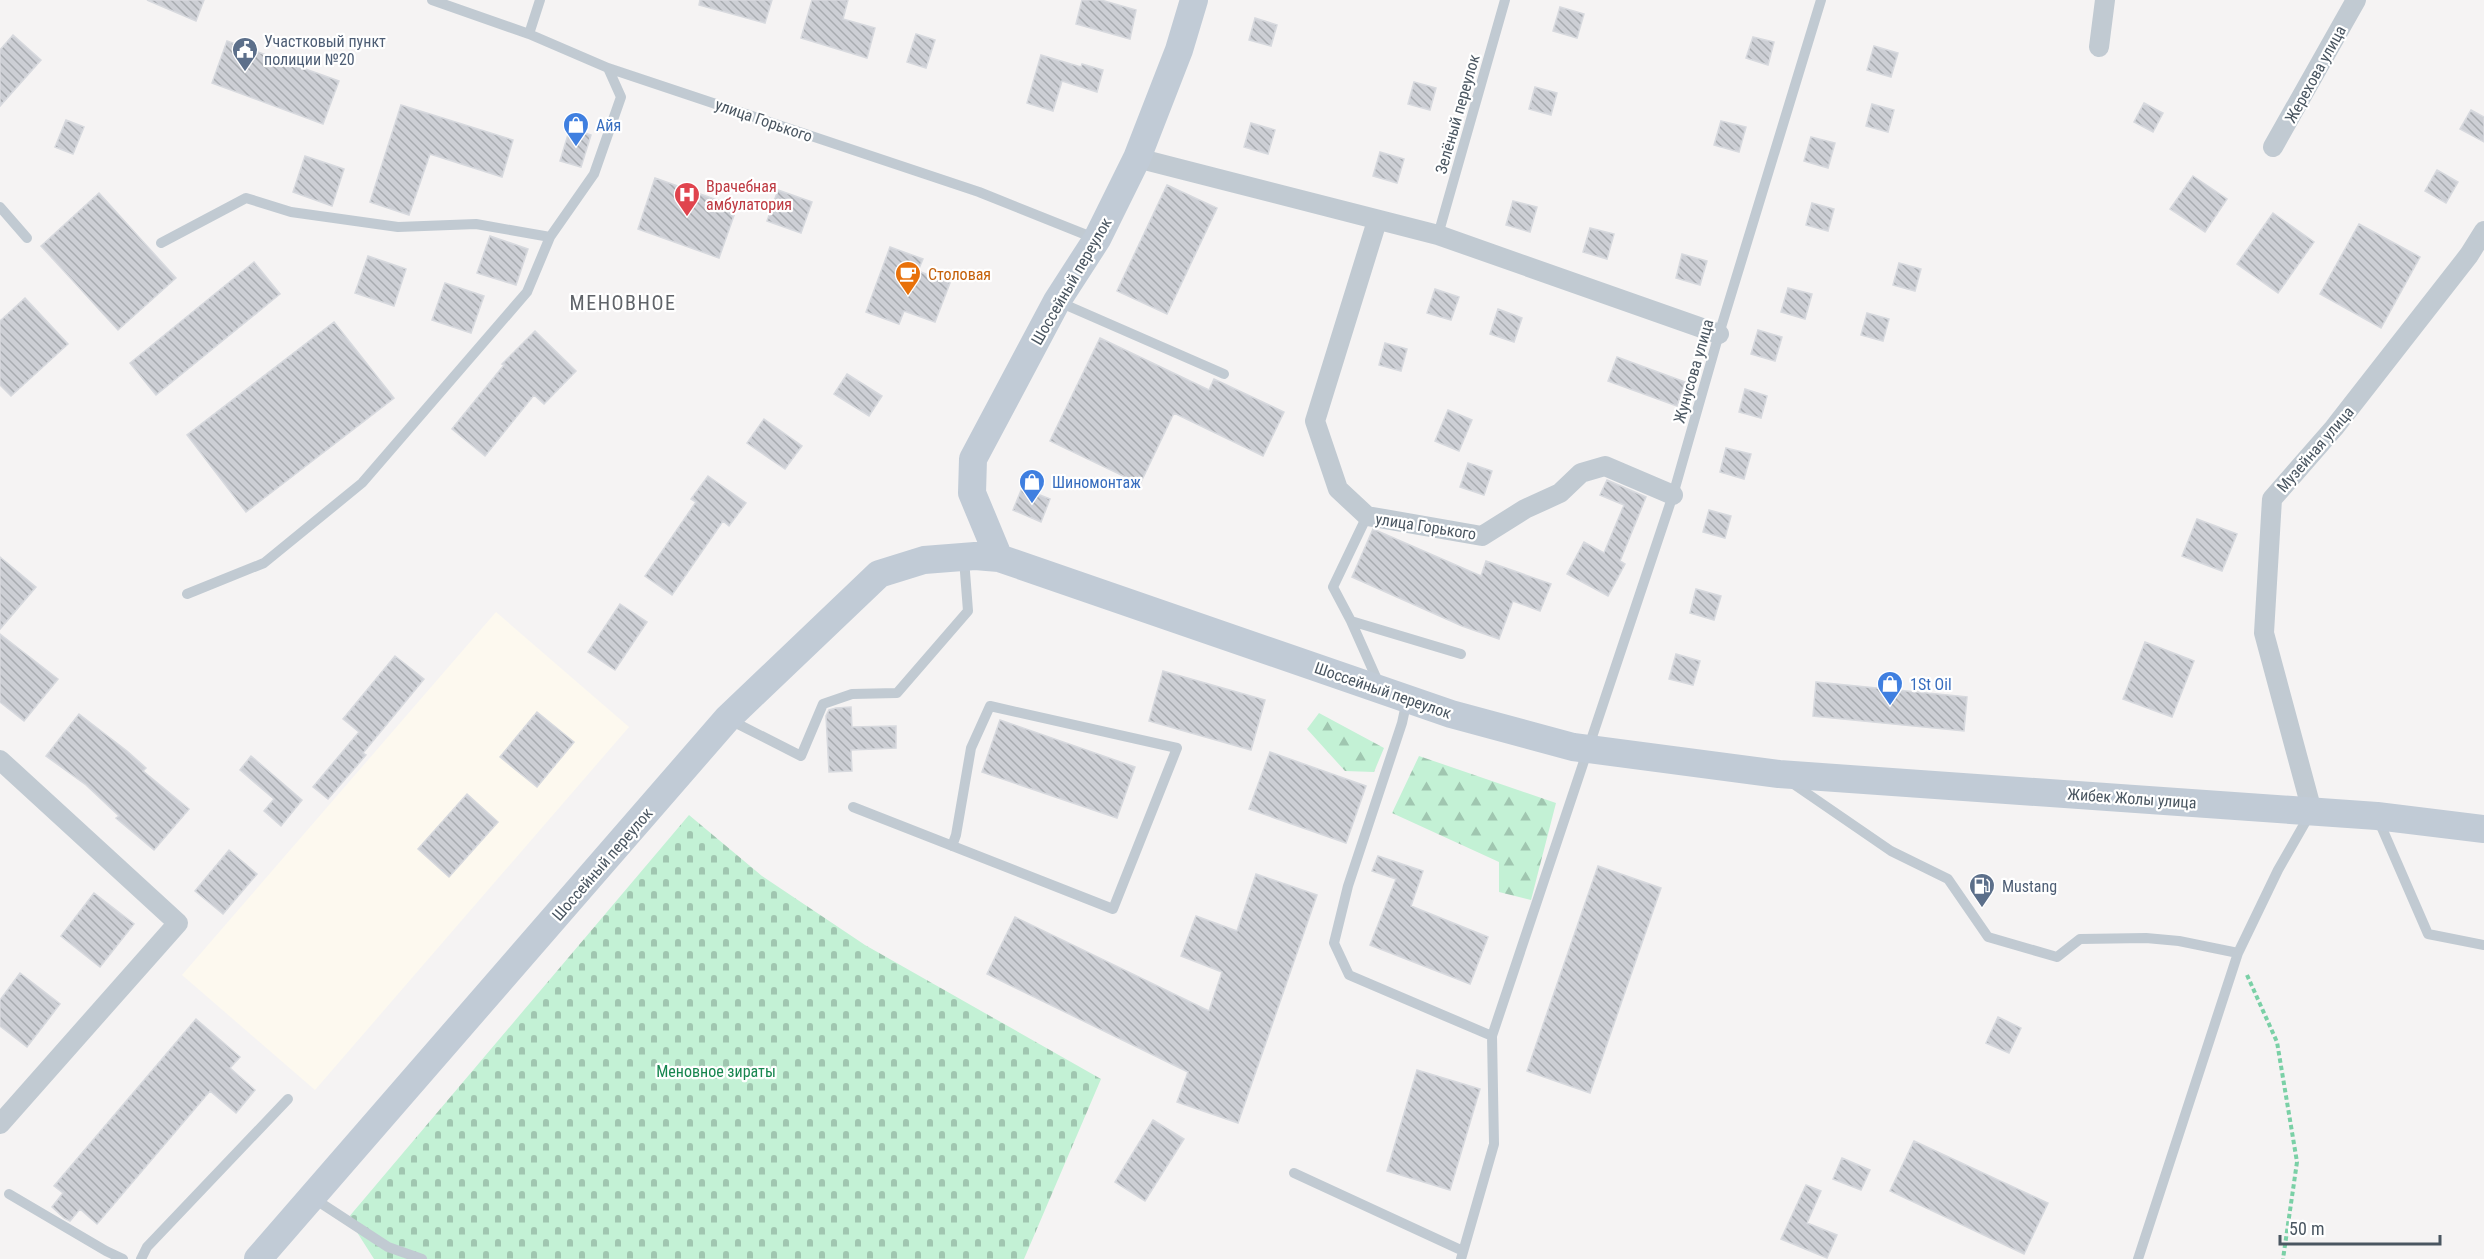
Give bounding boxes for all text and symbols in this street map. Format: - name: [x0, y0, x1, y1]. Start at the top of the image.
- street label: Жерехова улица: [2281, 22, 2350, 126]
- place label: Участковый пункт полиции №20: [264, 32, 386, 69]
- public building icon: Участковый пункт полиции №20: [230, 35, 260, 73]
- street label: Зелёный переулок: [1431, 52, 1484, 176]
- street label: улица Горького: [713, 95, 815, 146]
- shop icon: Айя: [561, 110, 591, 148]
- place label: Айя: [596, 116, 621, 135]
- place label: Врачебная амбулатория: [706, 177, 792, 214]
- hospital icon: Врачебная амбулатория: [672, 180, 702, 218]
- street label: Шоссейный переулок: [1027, 214, 1116, 348]
- cafe icon: Столовая: [893, 259, 923, 297]
- place label: Столовая: [928, 265, 991, 284]
- district label: МЕНОВНОЕ: [570, 291, 676, 315]
- street label: Жунусова улица: [1670, 317, 1717, 425]
- street label: Музейная улица: [2273, 403, 2358, 496]
- shop icon: Шиномонтаж: [1017, 467, 1047, 505]
- place label: Шиномонтаж: [1052, 473, 1141, 492]
- street label: улица Горького: [1374, 509, 1478, 544]
- street label: Шоссейный переулок: [1312, 658, 1454, 723]
- shop icon: 1St Oil: [1875, 669, 1905, 707]
- place label: 1St Oil: [1910, 675, 1952, 694]
- street label: Жибек Жолы улица: [2067, 785, 2197, 812]
- street label: Шоссейный переулок: [548, 804, 657, 925]
- fuel station icon: Mustang: [1967, 871, 1997, 909]
- place label: Mustang: [2002, 877, 2057, 896]
- park label: Меновное зираты: [656, 1062, 776, 1081]
- scale bar: [2280, 1208, 2440, 1246]
- text: 50 m: [2289, 1218, 2324, 1239]

